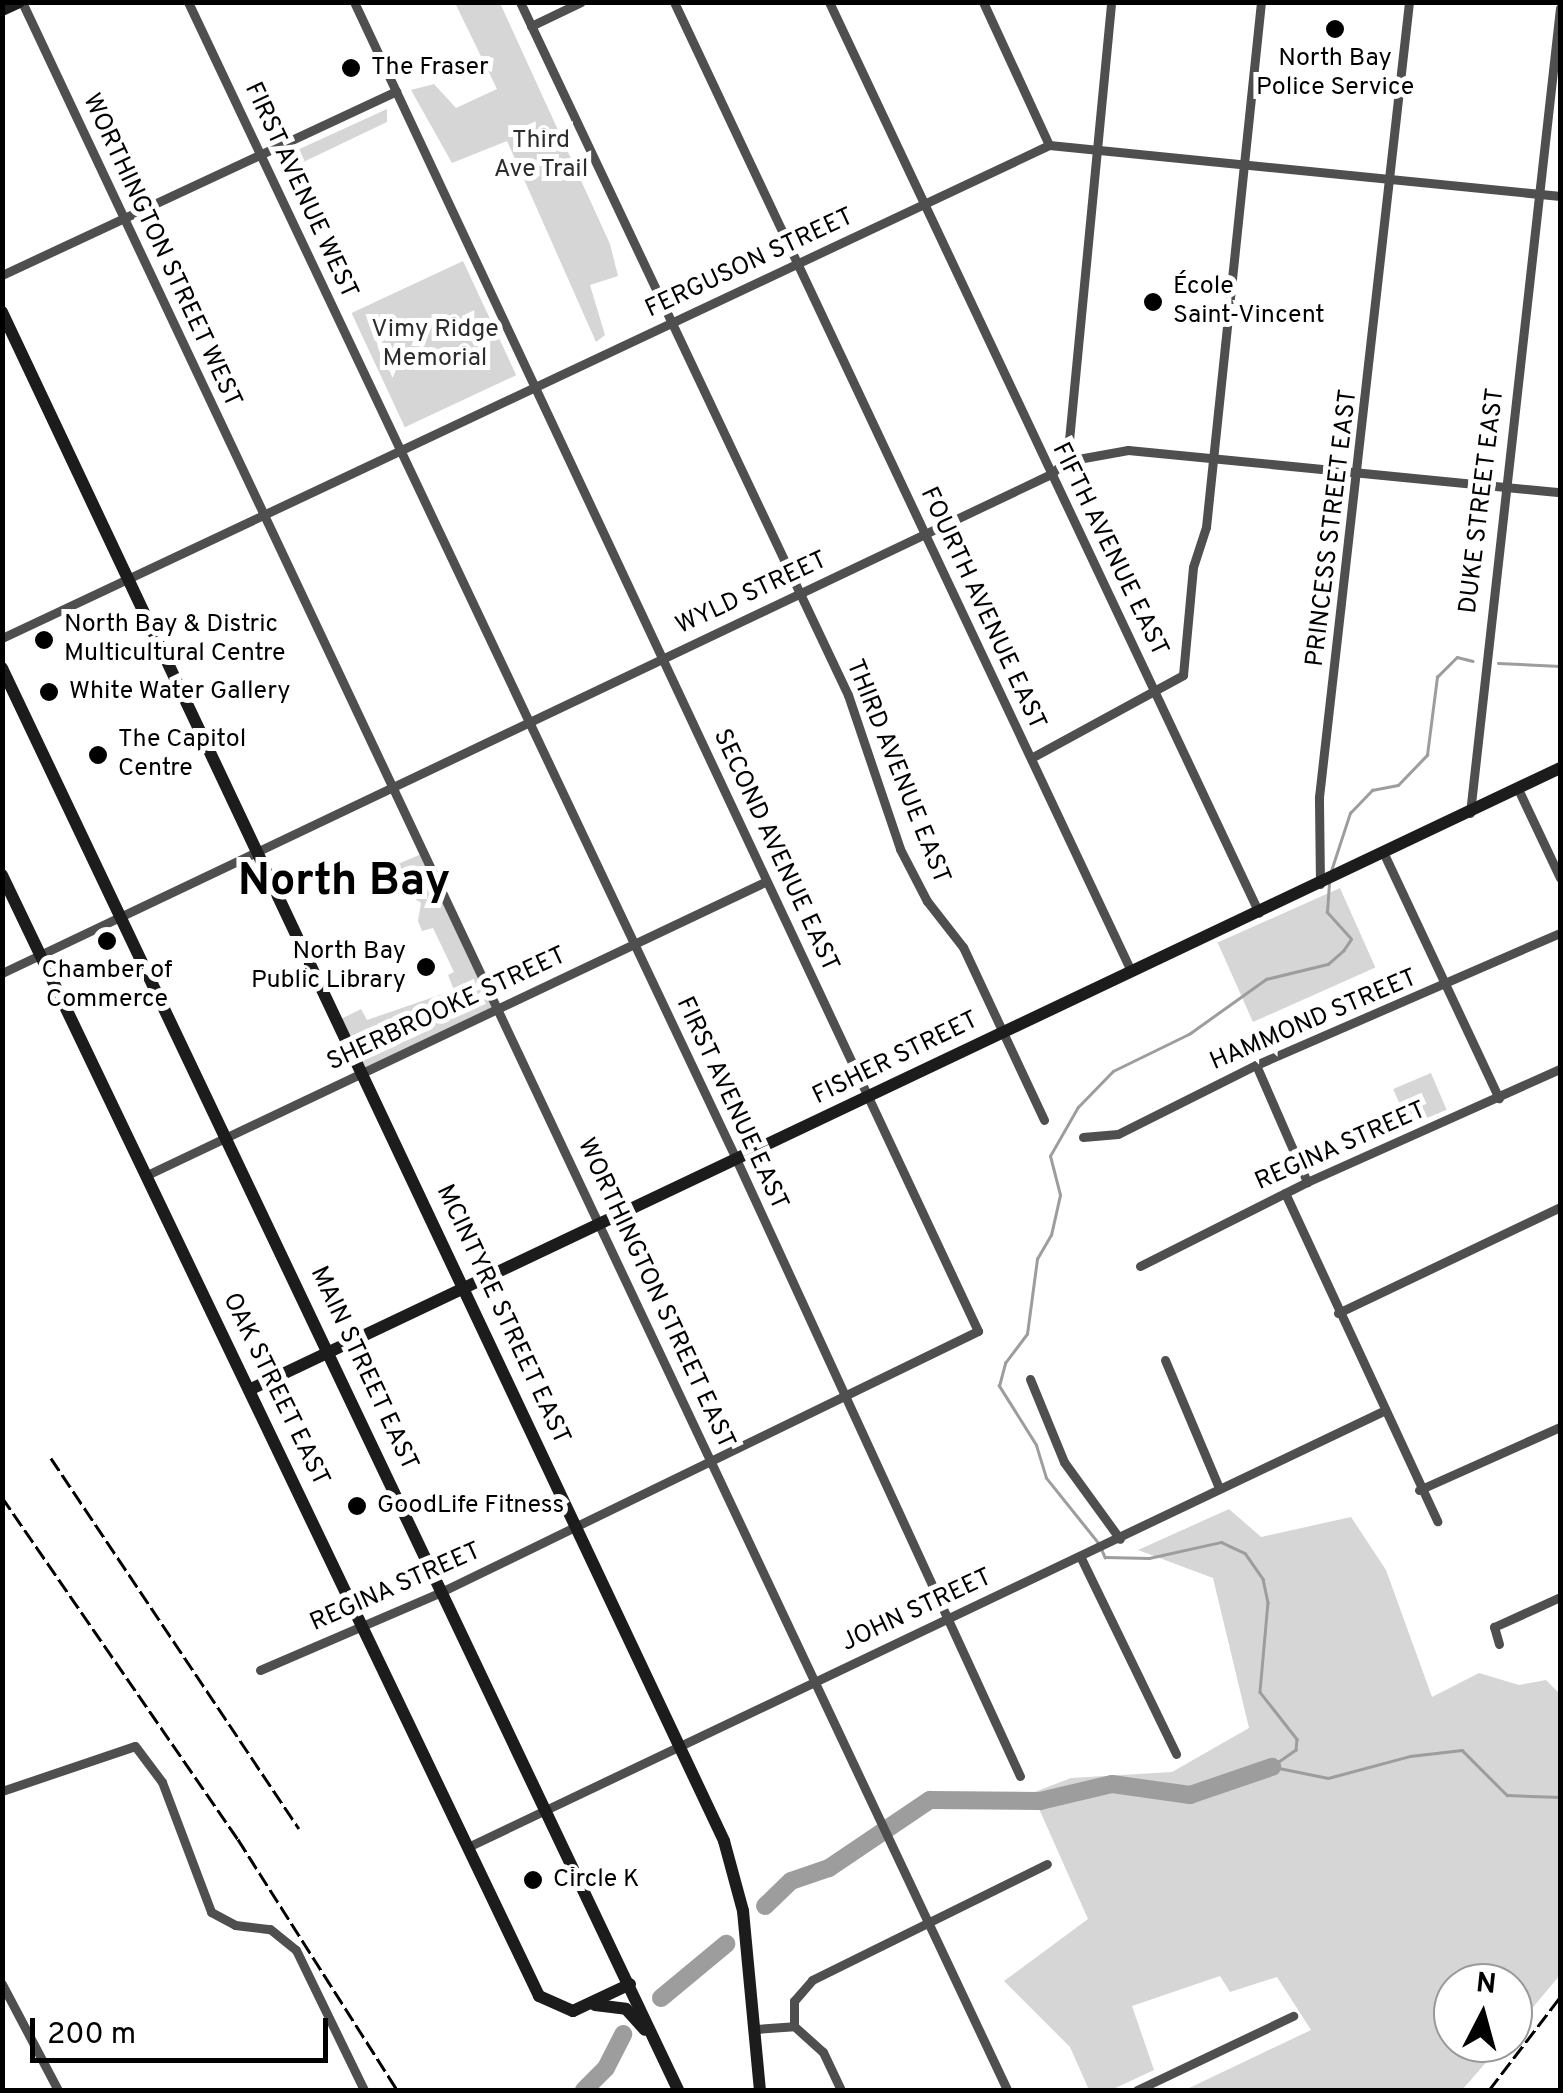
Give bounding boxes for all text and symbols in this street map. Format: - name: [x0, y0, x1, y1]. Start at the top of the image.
- marker: North Bay Police Service: [1324, 18, 1346, 40]
- place label: North Bay Police Service: [1256, 45, 1414, 104]
- place label: The Fraser: [371, 53, 489, 83]
- marker: The Fraser: [340, 57, 362, 79]
- street label: FIRST AVENUE WEST: [236, 77, 364, 305]
- street label: WORTHINGTON STREET WEST: [75, 89, 247, 413]
- park label: Third Ave Trail: [493, 127, 589, 186]
- street label: FERGUSON STREET: [641, 203, 859, 325]
- place label: École Saint-Vincent: [1173, 273, 1325, 332]
- marker: École Saint-Vincent: [1142, 291, 1164, 313]
- park label: Vimy Ridge Memorial: [371, 316, 499, 375]
- street label: DUKE STREET EAST: [1454, 386, 1512, 616]
- street label: PRINCESS STREET EAST: [1301, 387, 1365, 669]
- street label: FIFTH AVENUE EAST: [1044, 438, 1174, 662]
- street label: FOURTH AVENUE EAST: [912, 482, 1052, 736]
- street label: WYLD STREET: [672, 546, 832, 642]
- place label: North Bay & Distric Multicultural Centre: [64, 611, 285, 670]
- marker: North Bay & Distric Multicultural Centre: [33, 629, 55, 651]
- street label: THIRD AVENUE EAST: [838, 655, 956, 889]
- place label: White Water Gallery: [69, 677, 291, 707]
- marker: White Water Gallery: [38, 681, 60, 703]
- street label: SECOND AVENUE EAST: [705, 724, 845, 978]
- place label: The Capitol Centre: [118, 726, 246, 785]
- marker: The Capitol Centre: [87, 744, 109, 766]
- district label: North Bay: [238, 856, 450, 910]
- marker: Chamber of Commerce: [96, 930, 118, 952]
- place label: North Bay Public Library: [251, 938, 406, 997]
- street label: SHERBROOKE STREET: [323, 941, 571, 1079]
- marker: North Bay Public Library: [415, 956, 437, 978]
- place label: Chamber of Commerce: [42, 957, 172, 1016]
- street label: HAMMOND STREET: [1206, 964, 1422, 1078]
- street label: FIRST AVENUE EAST: [668, 992, 794, 1216]
- street label: FISHER STREET: [808, 1006, 984, 1112]
- street label: REGINA STREET: [1250, 1096, 1432, 1198]
- street label: WORTHINGTON STREET EAST: [569, 1133, 741, 1455]
- street label: MCINTYRE STREET EAST: [428, 1180, 576, 1450]
- street label: MAIN STREET EAST: [302, 1262, 424, 1476]
- street label: OAK STREET EAST: [215, 1288, 335, 1492]
- place label: GoodLife Fitness: [377, 1491, 564, 1521]
- marker: GoodLife Fitness: [346, 1495, 368, 1517]
- street label: REGINA STREET: [305, 1537, 487, 1639]
- street label: JOHN STREET: [837, 1563, 997, 1659]
- place label: Circle K: [553, 1865, 639, 1895]
- marker: Circle K: [522, 1869, 544, 1891]
- north arrow: [1433, 1963, 1533, 2063]
- text: N: [1474, 1966, 1498, 2004]
- scale bar: [35, 1998, 332, 2060]
- text: 200 m: [47, 2017, 136, 2054]

